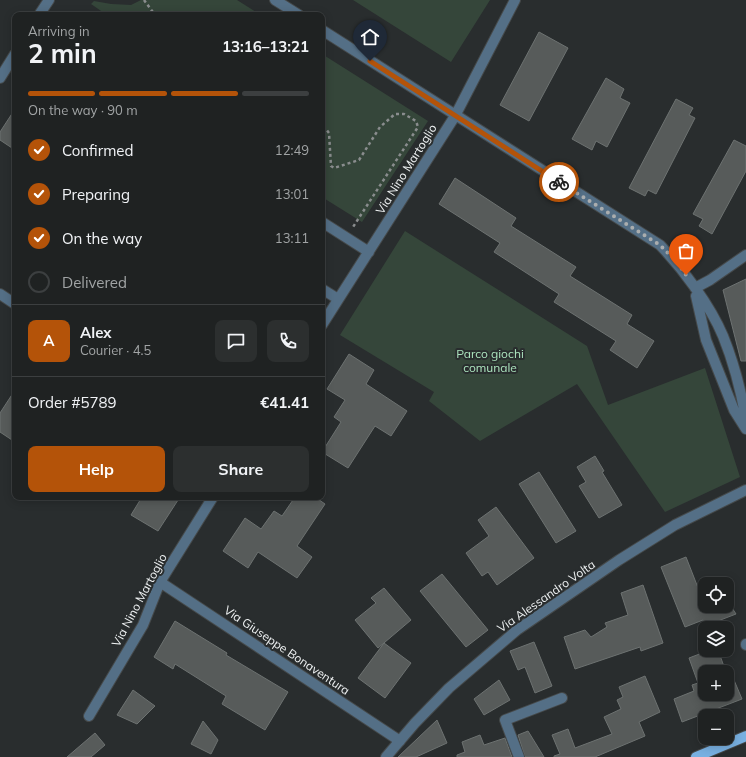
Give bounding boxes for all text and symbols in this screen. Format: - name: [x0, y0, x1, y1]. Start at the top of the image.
- pin: [353, 20, 387, 61]
- text: Arriving in: [28, 23, 90, 39]
- icon: home: [359, 26, 381, 48]
- text: 2 min: [28, 37, 97, 70]
- text: 13:16–13:21: [222, 37, 309, 56]
- text: On the way · 90 m: [28, 102, 138, 118]
- street label: Via Nino Martoglio: [372, 121, 440, 217]
- icon: check: [28, 139, 50, 161]
- text: Confirmed: [62, 141, 133, 160]
- text: 12:49: [275, 142, 309, 158]
- courier: [539, 162, 579, 202]
- icon: bike: [548, 171, 570, 193]
- icon: check: [28, 183, 50, 205]
- text: Preparing: [62, 185, 130, 204]
- text: 13:01: [275, 186, 309, 202]
- icon: check: [28, 227, 50, 249]
- text: On the way: [62, 229, 142, 248]
- text: 13:11: [275, 230, 309, 246]
- pin: [669, 234, 703, 275]
- icon: bag: [675, 240, 697, 262]
- text: Delivered: [62, 273, 127, 292]
- button: chat: [215, 320, 257, 362]
- button: phone: [267, 320, 309, 362]
- text: Alex: [80, 323, 112, 342]
- text: A: [43, 331, 55, 350]
- text: Courier · 4.5: [80, 342, 151, 358]
- park label: Parco giochi comunale: [456, 346, 524, 375]
- text: Order #5789: [28, 393, 116, 412]
- text: €41.41: [260, 393, 309, 412]
- button: Help: [28, 446, 165, 492]
- button: Share: [173, 446, 309, 492]
- street label: Via Nino Martoglio: [108, 551, 170, 649]
- street label: Via Alessandro Volta: [494, 557, 598, 635]
- map controls: [698, 577, 734, 745]
- button: locate: [698, 577, 734, 613]
- street label: Via Giuseppe Bonaventura: [221, 602, 353, 698]
- button: layers: [698, 621, 734, 657]
- button: +: [698, 665, 734, 701]
- button: −: [698, 709, 734, 745]

